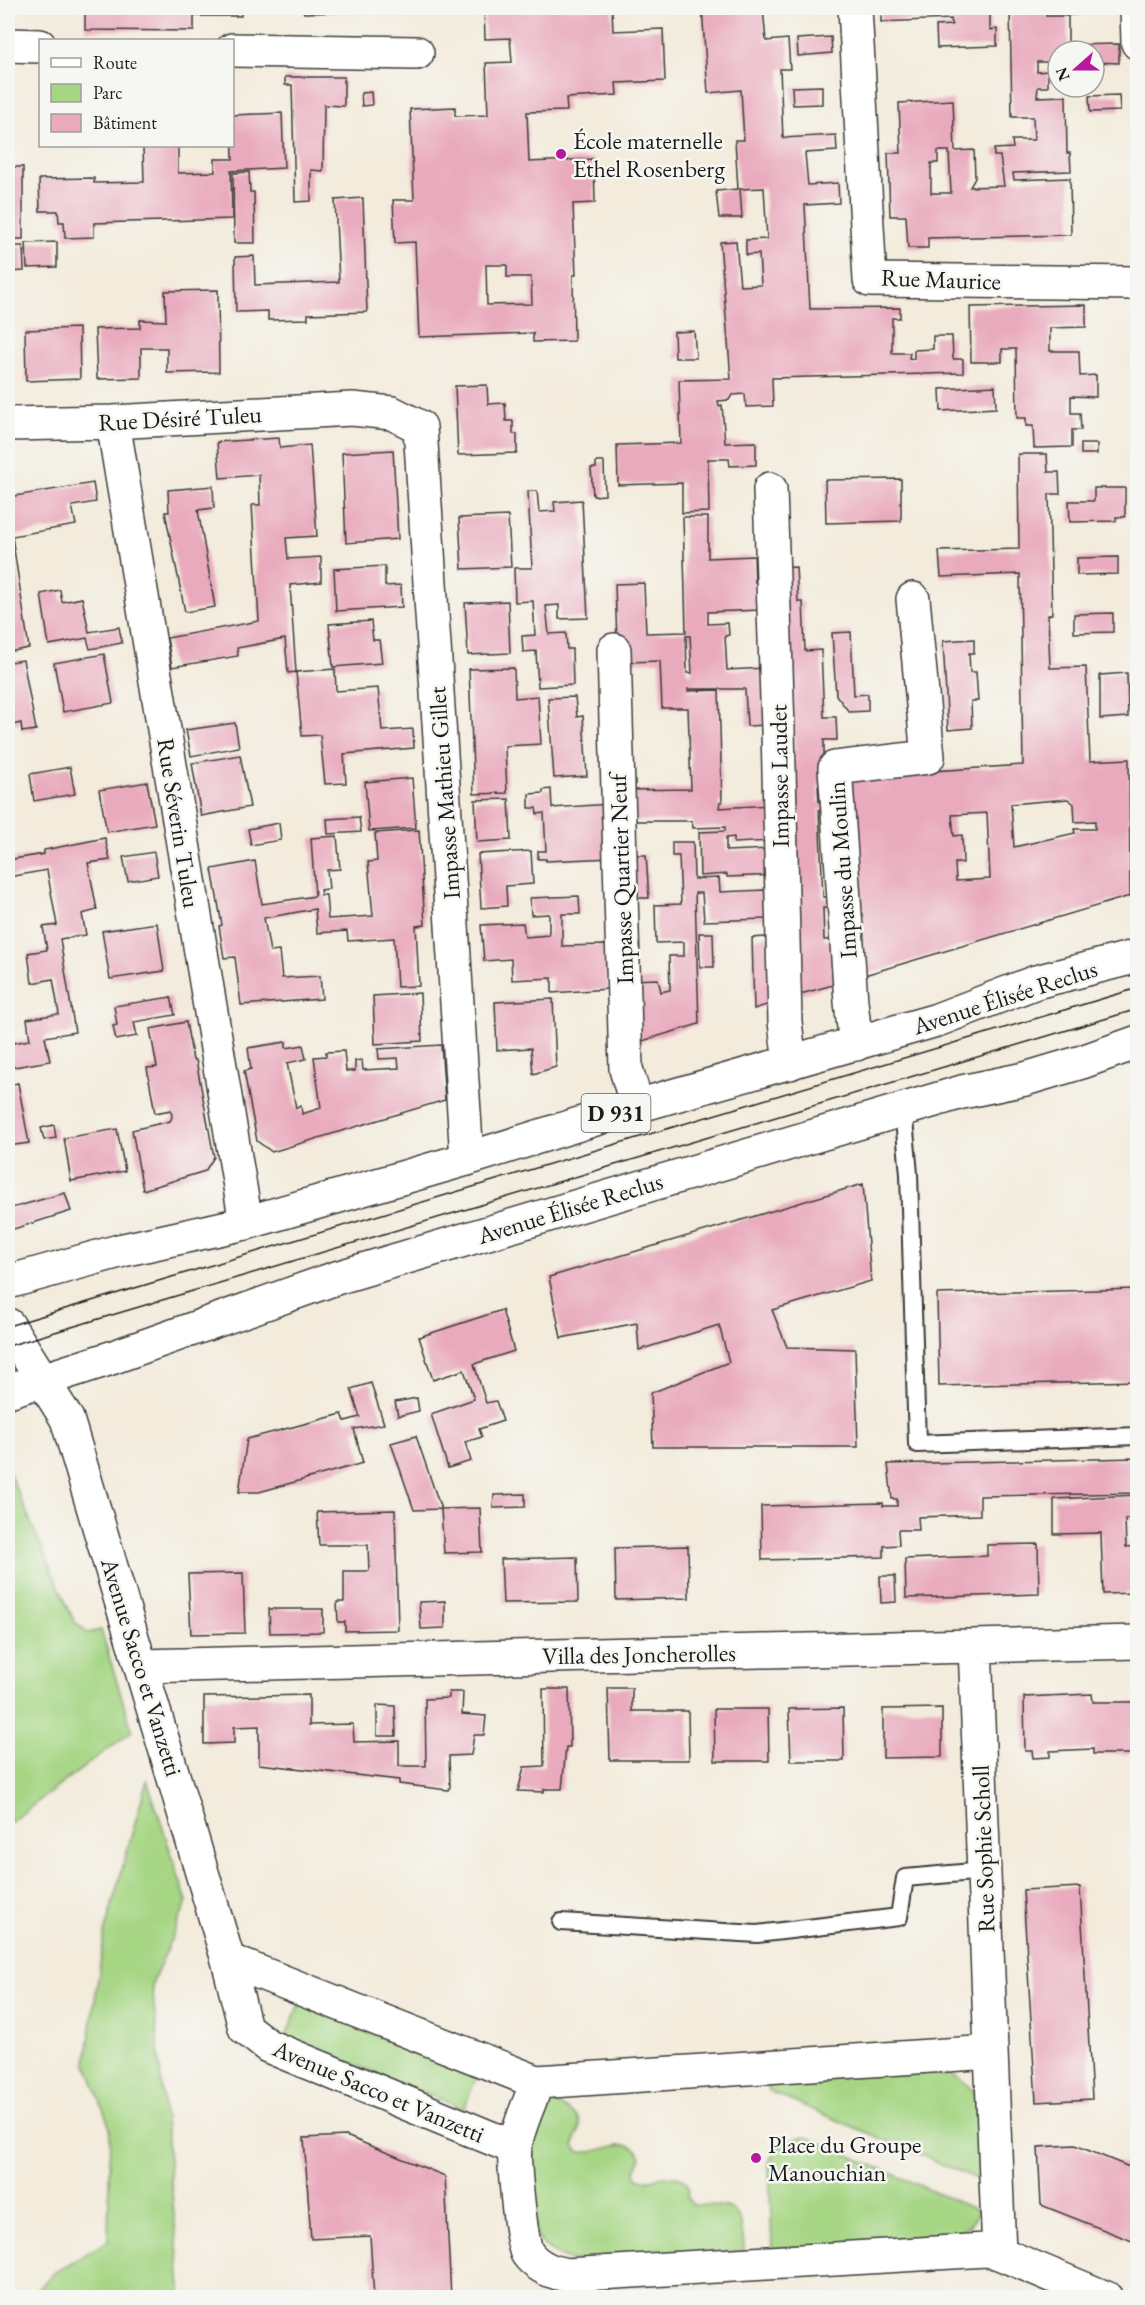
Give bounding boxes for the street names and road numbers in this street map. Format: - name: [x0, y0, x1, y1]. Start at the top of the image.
- street label: Rue Maurice: [881, 261, 1001, 297]
- street label: Rue Désiré Tuleu: [97, 398, 263, 438]
- street label: Impasse Mathieu Gillet: [421, 685, 467, 900]
- street label: Impasse Laudet: [762, 704, 796, 848]
- street label: Rue Séverin Tuleu: [150, 736, 208, 911]
- street label: Impasse Quartier Neuf: [602, 770, 640, 985]
- street label: Impasse du Moulin: [820, 780, 864, 960]
- street label: Avenue Élisée Reclus: [908, 953, 1101, 1042]
- road number: D 931: [582, 1094, 650, 1132]
- street label: Avenue Élisée Reclus: [473, 1165, 666, 1251]
- street label: Avenue Sacco et Vanzetti: [94, 1553, 190, 1780]
- street label: Villa des Joncherolles: [542, 1637, 736, 1671]
- street label: Rue Sophie Scholl: [965, 1764, 1001, 1933]
- street label: Avenue Sacco et Vanzetti: [268, 2032, 490, 2150]

